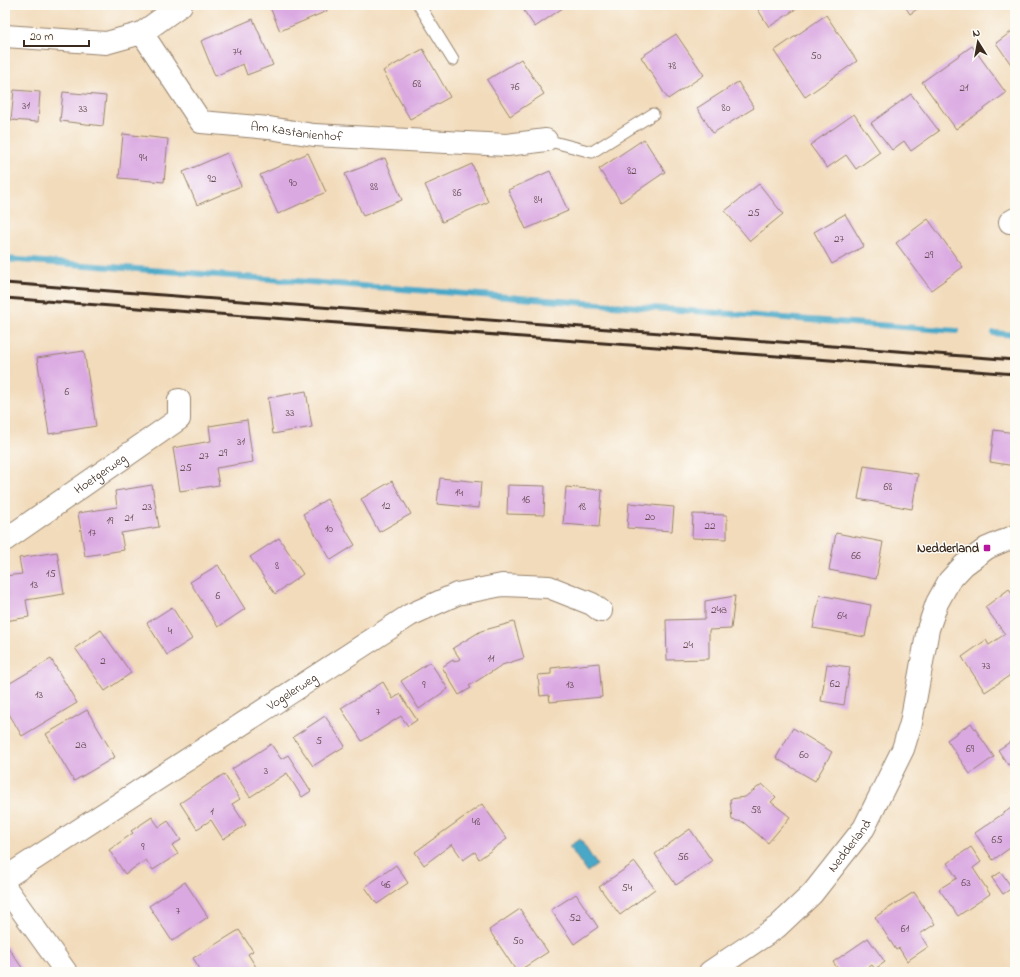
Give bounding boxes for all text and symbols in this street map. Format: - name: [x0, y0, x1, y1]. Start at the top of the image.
- scale bar: [24, 22, 89, 48]
- north arrow: [958, 22, 998, 62]
- text: N: [971, 25, 981, 42]
- text: 20 m: [30, 28, 53, 46]
- house number: 74: [232, 44, 242, 60]
- house number: 50: [810, 48, 822, 64]
- house number: 78: [668, 58, 676, 74]
- house number: 68: [413, 76, 421, 92]
- house number: 76: [510, 79, 520, 95]
- house number: 21: [960, 80, 969, 96]
- house number: 31: [22, 98, 31, 114]
- house number: 80: [722, 100, 731, 116]
- house number: 33: [78, 101, 88, 117]
- street label: Am Kastanienhof: [250, 117, 344, 146]
- house number: 94: [139, 150, 147, 166]
- house number: 82: [627, 163, 637, 179]
- house number: 92: [208, 171, 217, 187]
- house number: 90: [289, 175, 297, 191]
- house number: 88: [370, 179, 378, 195]
- house number: 86: [453, 185, 462, 201]
- house number: 84: [534, 192, 543, 208]
- house number: 25: [748, 205, 760, 221]
- house number: 27: [834, 231, 844, 247]
- house number: 29: [925, 247, 934, 263]
- house number: 6: [65, 384, 70, 400]
- house number: 33: [285, 405, 295, 421]
- house number: 31: [237, 434, 246, 450]
- house number: 29: [219, 445, 228, 461]
- house number: 27: [199, 448, 209, 464]
- street label: Hoetgerweg: [70, 449, 131, 499]
- house number: 25: [180, 460, 192, 476]
- house number: 68: [884, 479, 892, 495]
- house number: 14: [455, 485, 463, 501]
- house number: 16: [522, 492, 530, 508]
- house number: 12: [382, 498, 391, 514]
- house number: 23: [142, 499, 152, 515]
- house number: 18: [578, 499, 586, 515]
- house number: 20: [645, 509, 655, 525]
- house number: 21: [125, 510, 134, 526]
- house number: 19: [107, 513, 114, 529]
- house number: 22: [705, 518, 716, 534]
- house number: 10: [325, 521, 333, 537]
- house number: 17: [88, 525, 96, 541]
- place label: Nedderland: [917, 539, 980, 558]
- marker: Nedderland: [982, 543, 992, 553]
- house number: 66: [851, 548, 861, 564]
- house number: 8: [275, 558, 279, 574]
- house number: 15: [46, 566, 56, 582]
- house number: 13: [30, 577, 38, 593]
- house number: 6: [216, 588, 221, 604]
- house number: 24a: [711, 602, 727, 618]
- house number: 64: [837, 608, 847, 624]
- house number: 4: [168, 623, 173, 639]
- house number: 24: [683, 637, 693, 653]
- house number: 11: [488, 651, 495, 667]
- house number: 2: [100, 653, 106, 669]
- house number: 73: [981, 658, 991, 674]
- street label: Vogelerweg: [262, 668, 322, 716]
- house number: 62: [830, 676, 841, 692]
- house number: 9: [422, 677, 426, 693]
- house number: 13: [566, 677, 574, 693]
- house number: 13: [35, 687, 43, 703]
- house number: 7: [376, 704, 381, 720]
- house number: 5: [316, 733, 322, 749]
- house number: 2a: [75, 737, 87, 753]
- house number: 69: [966, 741, 975, 757]
- house number: 60: [799, 747, 809, 763]
- house number: 3: [264, 763, 269, 779]
- house number: 58: [751, 802, 761, 818]
- house number: 1: [210, 804, 214, 820]
- house number: 48: [472, 814, 480, 830]
- street label: Nedderland: [823, 816, 876, 876]
- house number: 65: [991, 832, 1003, 848]
- house number: 9: [141, 839, 145, 855]
- house number: 56: [677, 849, 689, 865]
- house number: 63: [961, 875, 971, 891]
- house number: 46: [381, 877, 391, 893]
- house number: 54: [622, 880, 633, 896]
- house number: 7: [176, 903, 181, 919]
- house number: 52: [569, 910, 581, 926]
- house number: 61: [901, 921, 910, 937]
- house number: 50: [512, 933, 524, 949]

